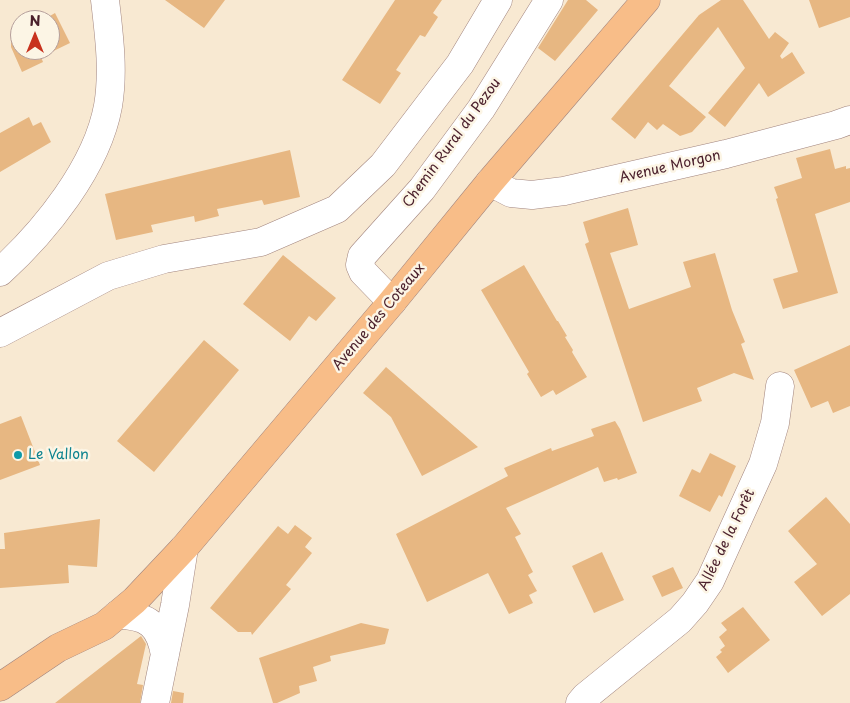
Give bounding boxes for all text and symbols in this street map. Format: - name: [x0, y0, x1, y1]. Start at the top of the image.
- north arrow: [10, 10, 60, 60]
- text: N: [29, 10, 41, 31]
- street label: Chemin Rural du Pezou: [399, 75, 505, 211]
- street label: Avenue Morgon: [618, 147, 722, 187]
- street label: Avenue des Coteaux: [329, 260, 429, 374]
- place label: Le Vallon: [28, 447, 89, 463]
- marker: Le Vallon: [12, 449, 24, 461]
- street label: Allée de la Forêt: [695, 487, 759, 593]

